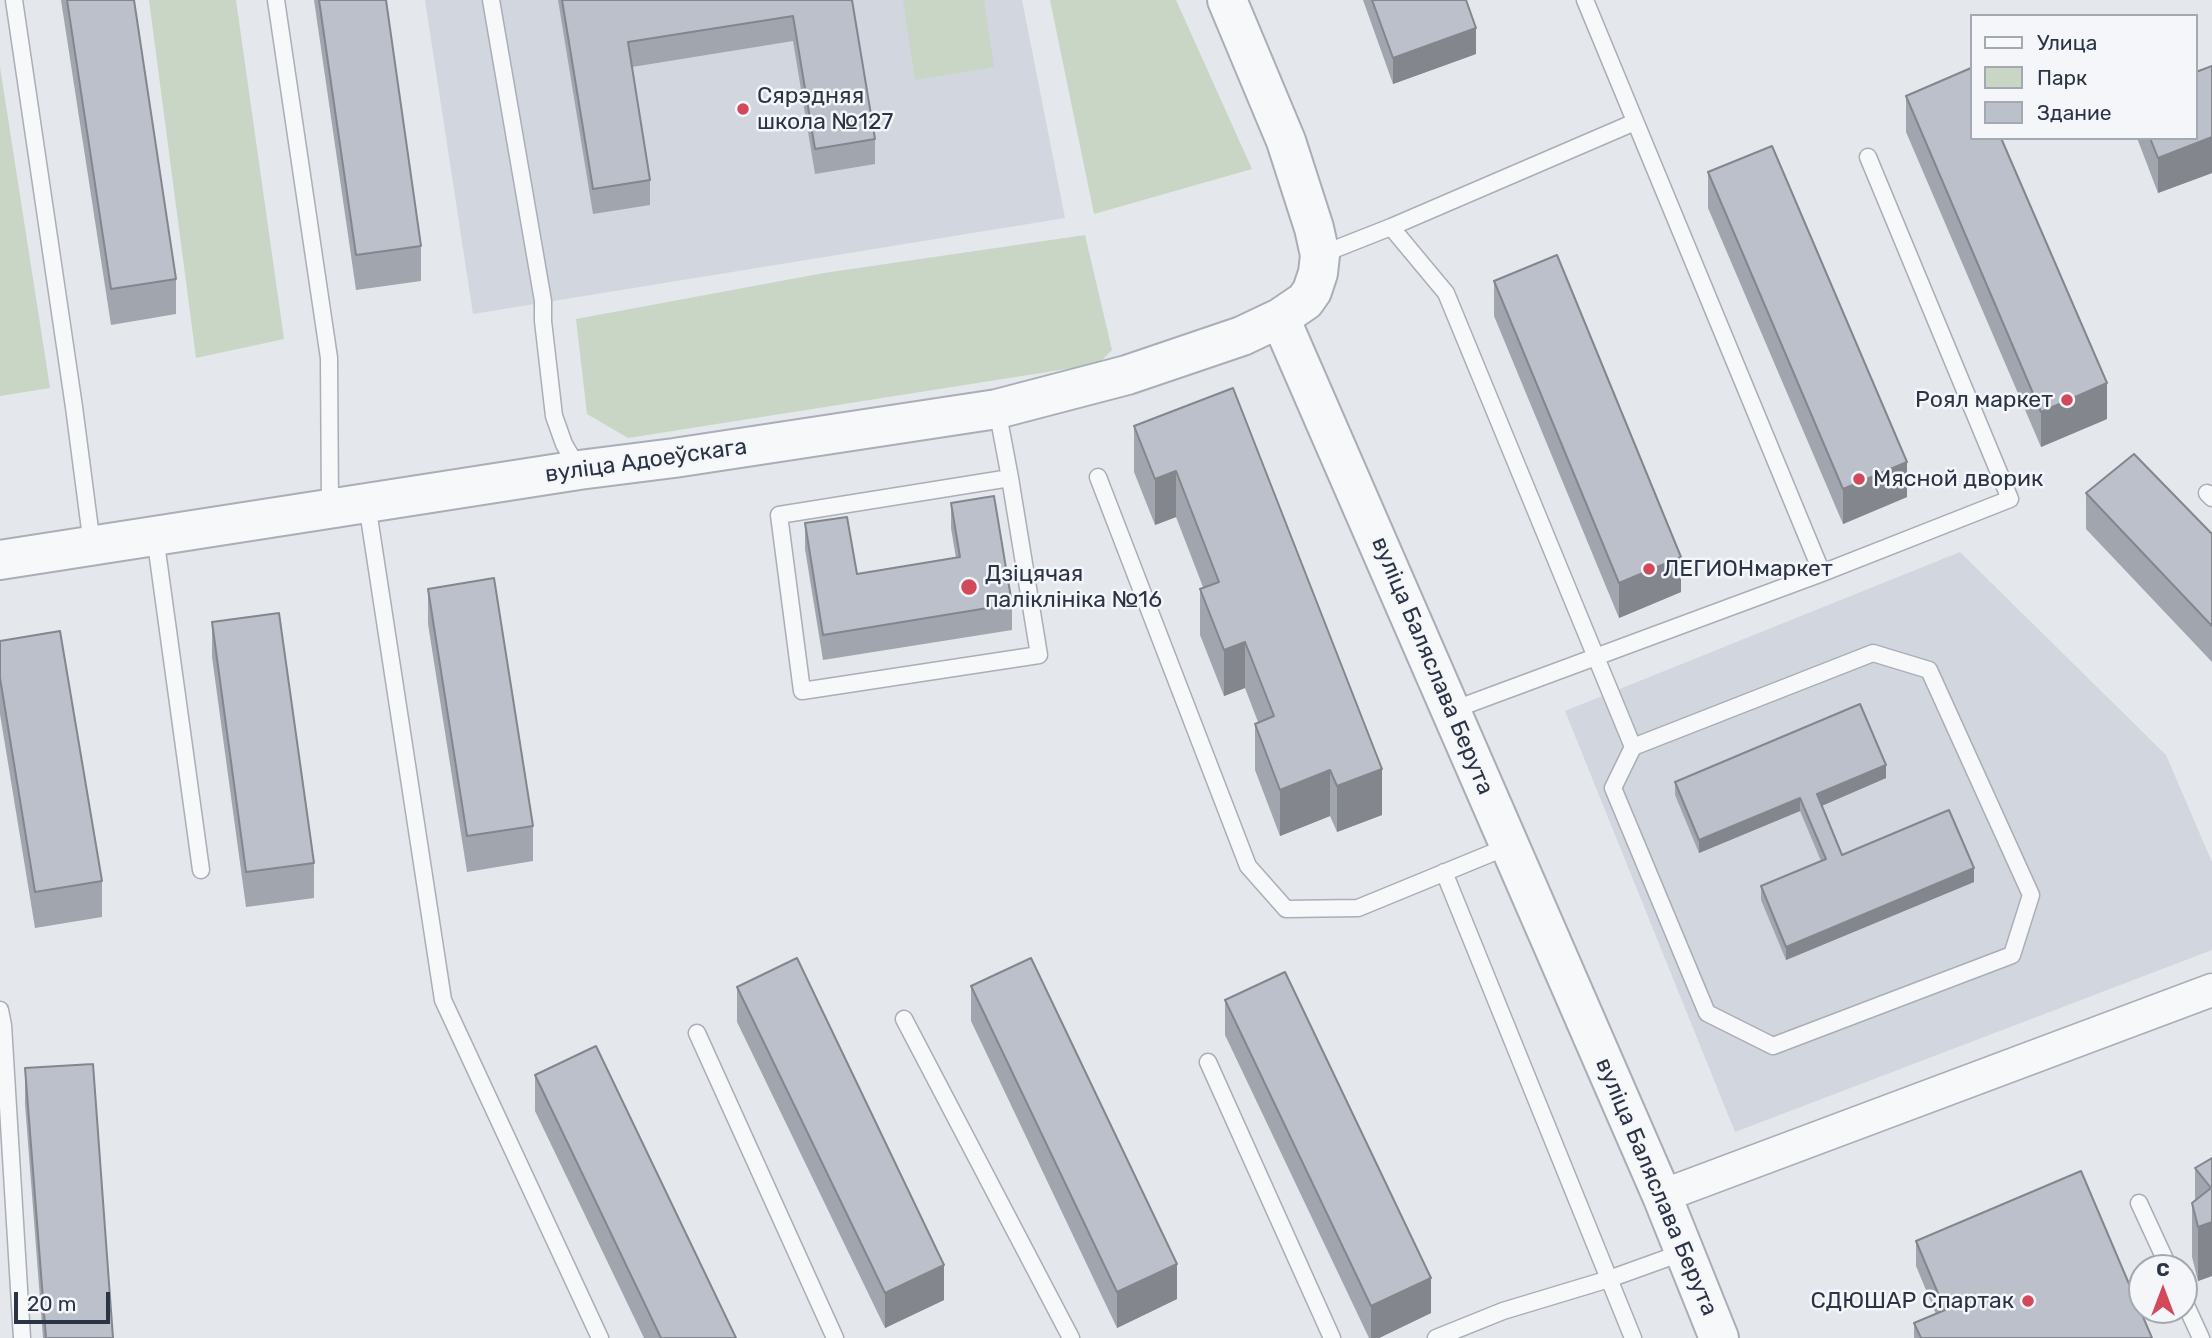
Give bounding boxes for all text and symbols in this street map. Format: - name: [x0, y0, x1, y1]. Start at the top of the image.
- legend: [1970, 14, 2198, 140]
- text: Улица: [2037, 30, 2097, 55]
- text: Парк: [2037, 65, 2087, 90]
- place label: Сярэдняя школа №127: [757, 82, 893, 136]
- text: Здание: [2037, 100, 2112, 125]
- marker: Сярэдняя школа №127: [735, 101, 751, 117]
- place label: Роял маркет: [1915, 386, 2053, 414]
- marker: Роял маркет: [2059, 392, 2075, 408]
- street label: вуліца Адоеўскага: [543, 433, 749, 489]
- place label: Мясной дворик: [1873, 465, 2043, 493]
- marker: Мясной дворик: [1851, 471, 1867, 487]
- street label: вуліца Баляслава Берута: [1365, 533, 1499, 799]
- place label: ЛЕГИОНмаркет: [1663, 555, 1833, 583]
- place label: Дзіцячая паліклініка №16: [985, 560, 1162, 614]
- marker: ЛЕГИОНмаркет: [1641, 561, 1657, 577]
- marker: Дзіцячая паліклініка №16: [959, 577, 979, 597]
- street label: вуліца Баляслава Берута: [1589, 1054, 1723, 1320]
- north arrow: [2128, 1254, 2198, 1324]
- text: С: [2156, 1258, 2170, 1281]
- scale bar: [18, 1278, 114, 1322]
- place label: СДЮШАР Спартак: [1811, 1287, 2014, 1315]
- text: 20 m: [27, 1291, 76, 1316]
- marker: СДЮШАР Спартак: [2020, 1293, 2036, 1309]

